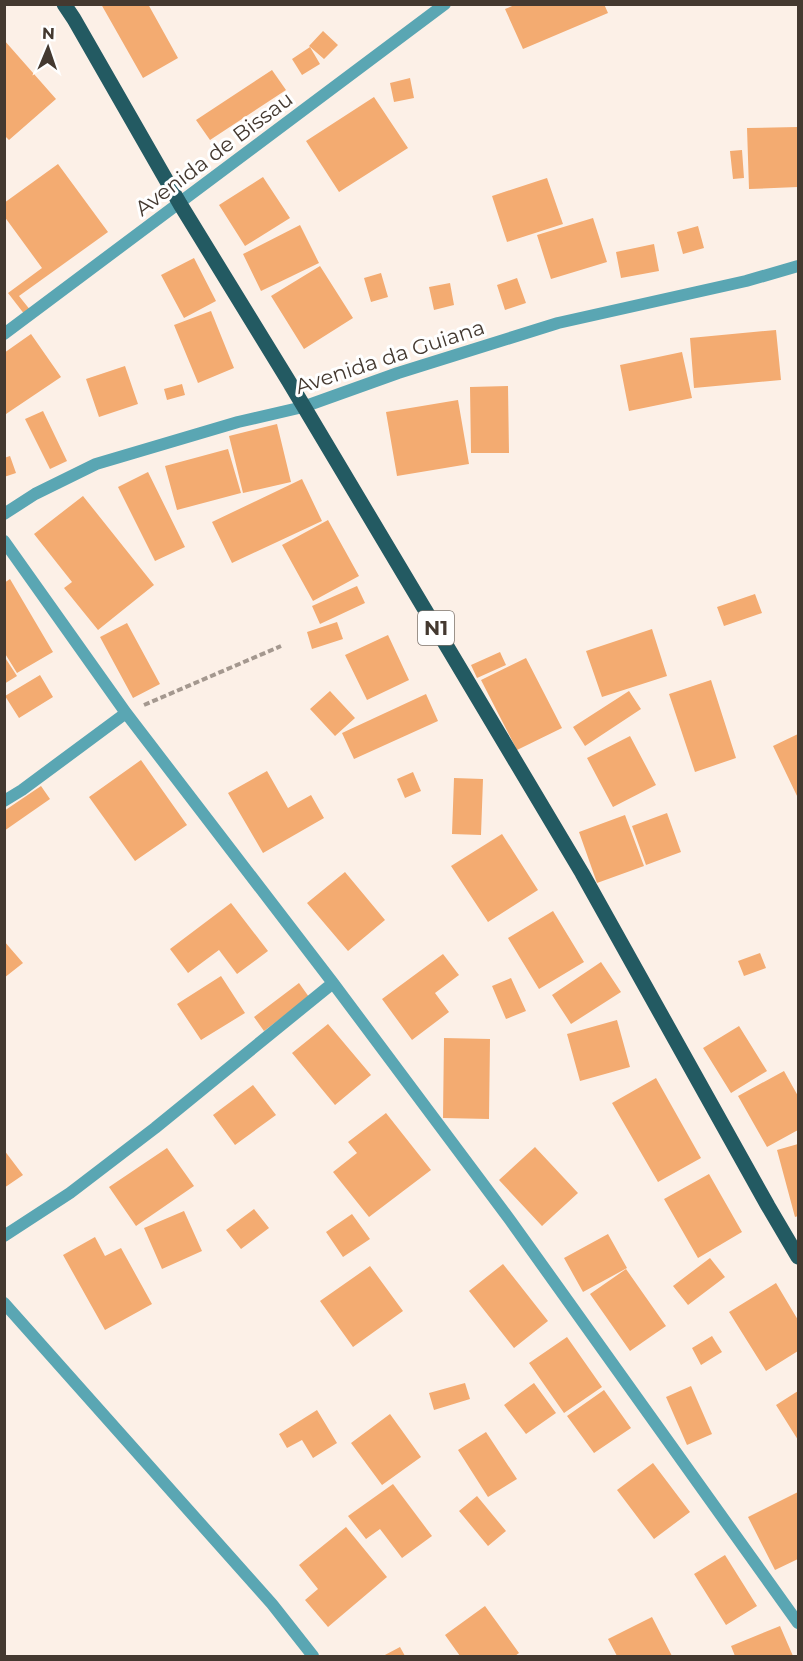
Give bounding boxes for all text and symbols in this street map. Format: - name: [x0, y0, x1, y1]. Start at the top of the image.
- north arrow: [18, 18, 78, 78]
- text: N: [42, 24, 55, 43]
- street label: Avenida de Bissau: [130, 86, 298, 221]
- street label: Avenida da Guiana: [292, 314, 488, 399]
- road number: N1: [418, 611, 454, 645]

